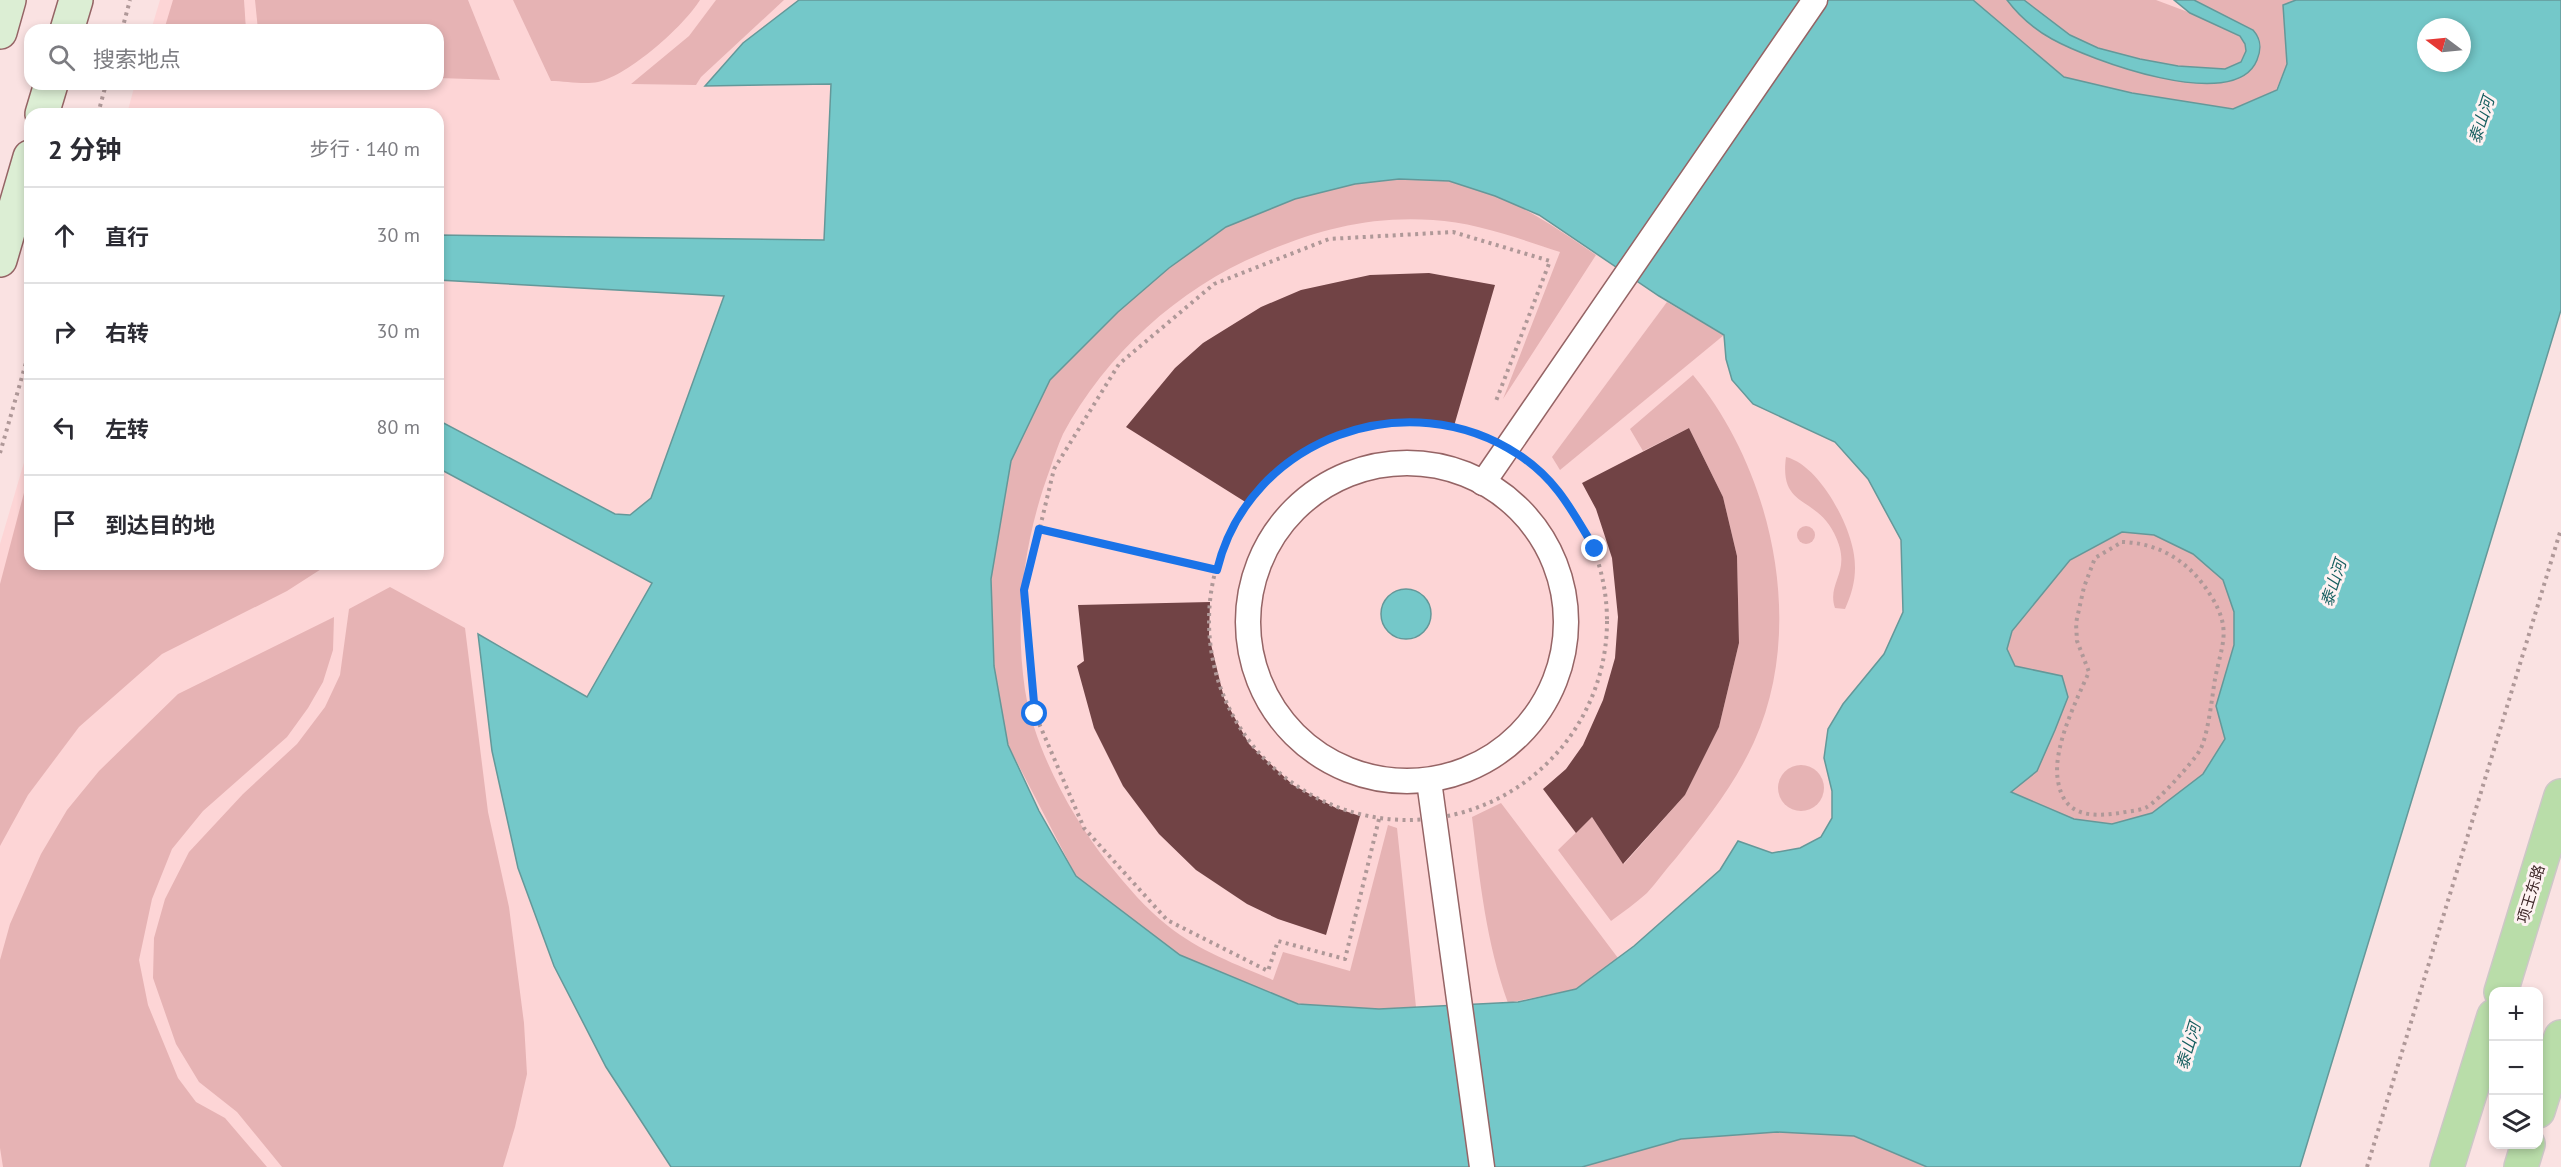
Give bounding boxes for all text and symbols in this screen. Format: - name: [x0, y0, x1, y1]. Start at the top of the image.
- north arrow: [2417, 18, 2471, 72]
- search box: [24, 24, 444, 90]
- icon: search: [45, 41, 78, 74]
- text: 搜索地点: [93, 45, 181, 73]
- water label: 泰山河: [2464, 91, 2499, 146]
- text: 2 分钟: [48, 133, 121, 166]
- text: 步行 · 140 m: [310, 136, 420, 162]
- icon: ahead: [48, 219, 81, 252]
- text: 30 m: [377, 222, 420, 248]
- text: 直行: [105, 223, 149, 251]
- icon: right: [48, 315, 81, 348]
- text: 30 m: [377, 318, 420, 344]
- text: 右转: [105, 319, 149, 347]
- icon: left: [48, 411, 81, 444]
- text: 80 m: [377, 414, 420, 440]
- text: 左转: [105, 415, 149, 443]
- icon: arrive: [48, 507, 81, 540]
- text: 到达目的地: [105, 511, 215, 539]
- route end: [1581, 535, 1607, 561]
- water label: 泰山河: [2316, 554, 2351, 609]
- route start: [1021, 700, 1047, 726]
- street label: 项王东路: [2513, 862, 2548, 925]
- map controls: [2489, 987, 2543, 1149]
- button: +: [2489, 987, 2543, 1041]
- water label: 泰山河: [2171, 1017, 2205, 1072]
- button: −: [2489, 1041, 2543, 1095]
- button: layers: [2489, 1095, 2543, 1149]

